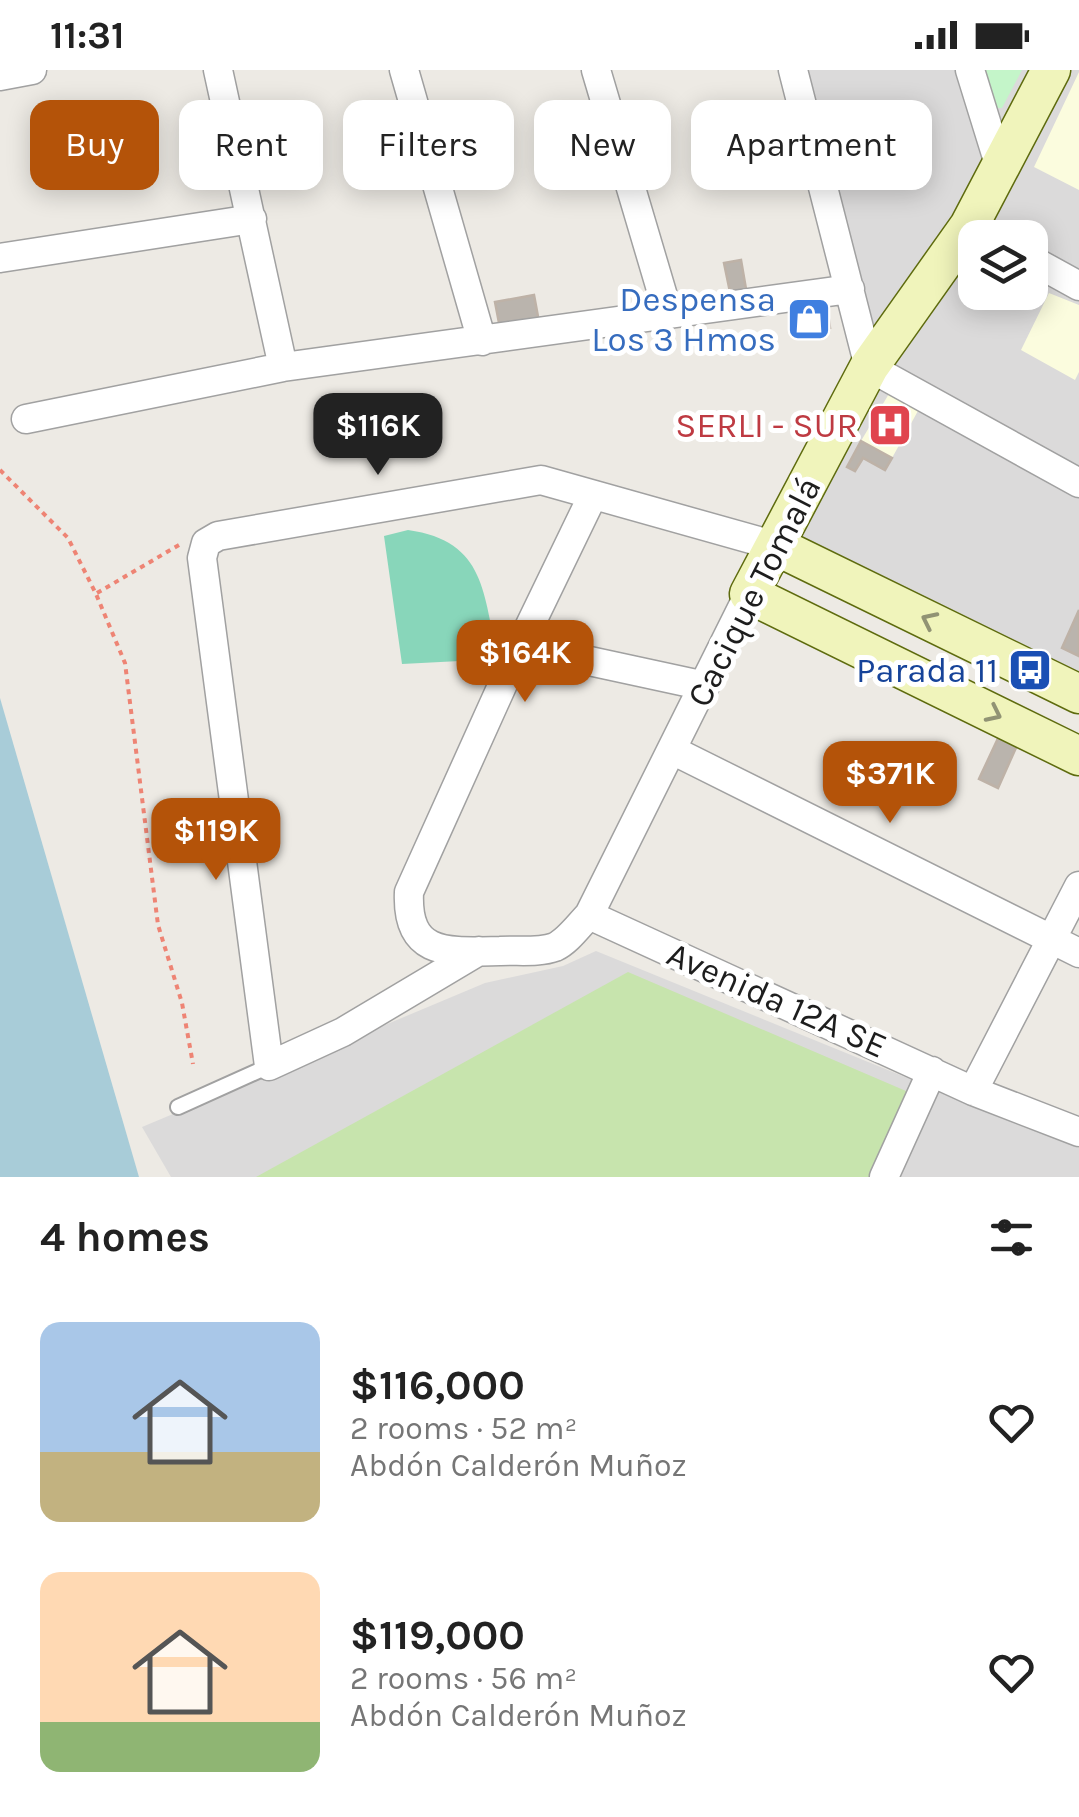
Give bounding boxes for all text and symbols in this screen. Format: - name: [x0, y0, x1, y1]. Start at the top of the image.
- text: 11:31: [50, 13, 125, 58]
- chip: Buy: [30, 100, 159, 190]
- chip: Rent: [179, 100, 323, 190]
- chip: Filters: [343, 100, 514, 190]
- chip: New: [534, 100, 671, 190]
- chip: Apartment: [691, 100, 932, 190]
- map controls: [958, 220, 1048, 310]
- button: layers: [958, 220, 1048, 310]
- place label: Despensa Los 3 Hmos: [591, 279, 776, 360]
- shop icon: Despensa Los 3 Hmos: [786, 296, 832, 342]
- pin: $116K: [308, 393, 448, 478]
- hospital icon: SERLI - SUR: [867, 402, 913, 448]
- place label: SERLI - SUR: [675, 405, 858, 446]
- text: $116K: [335, 407, 421, 444]
- street label: Cacique Tomalá: [679, 470, 829, 714]
- one-way arrow: [921, 613, 939, 633]
- pin: $164K: [455, 620, 595, 705]
- text: $164K: [479, 634, 571, 671]
- bus stop icon: Parada 11: [1007, 647, 1053, 693]
- place label: Parada 11: [856, 650, 998, 691]
- one-way arrow: [984, 702, 1002, 722]
- pin: $371K: [820, 741, 960, 826]
- text: $371K: [845, 755, 935, 792]
- pin: $119K: [146, 798, 286, 883]
- text: $119K: [173, 812, 259, 849]
- street label: Avenida 12A SE: [661, 933, 893, 1067]
- icon: filters: [984, 1210, 1039, 1265]
- text: 4 homes: [40, 1212, 210, 1262]
- text: $116,000: [350, 1360, 525, 1410]
- icon: home: [120, 1362, 240, 1482]
- icon: heart: [984, 1395, 1039, 1450]
- text: 2 rooms · 52 m²: [350, 1410, 577, 1447]
- text: Abdón Calderón Muñoz: [350, 1447, 687, 1484]
- text: $119,000: [350, 1610, 525, 1660]
- icon: home: [120, 1612, 240, 1732]
- icon: heart: [984, 1645, 1039, 1700]
- text: 2 rooms · 56 m²: [350, 1660, 577, 1697]
- text: Abdón Calderón Muñoz: [350, 1697, 687, 1734]

